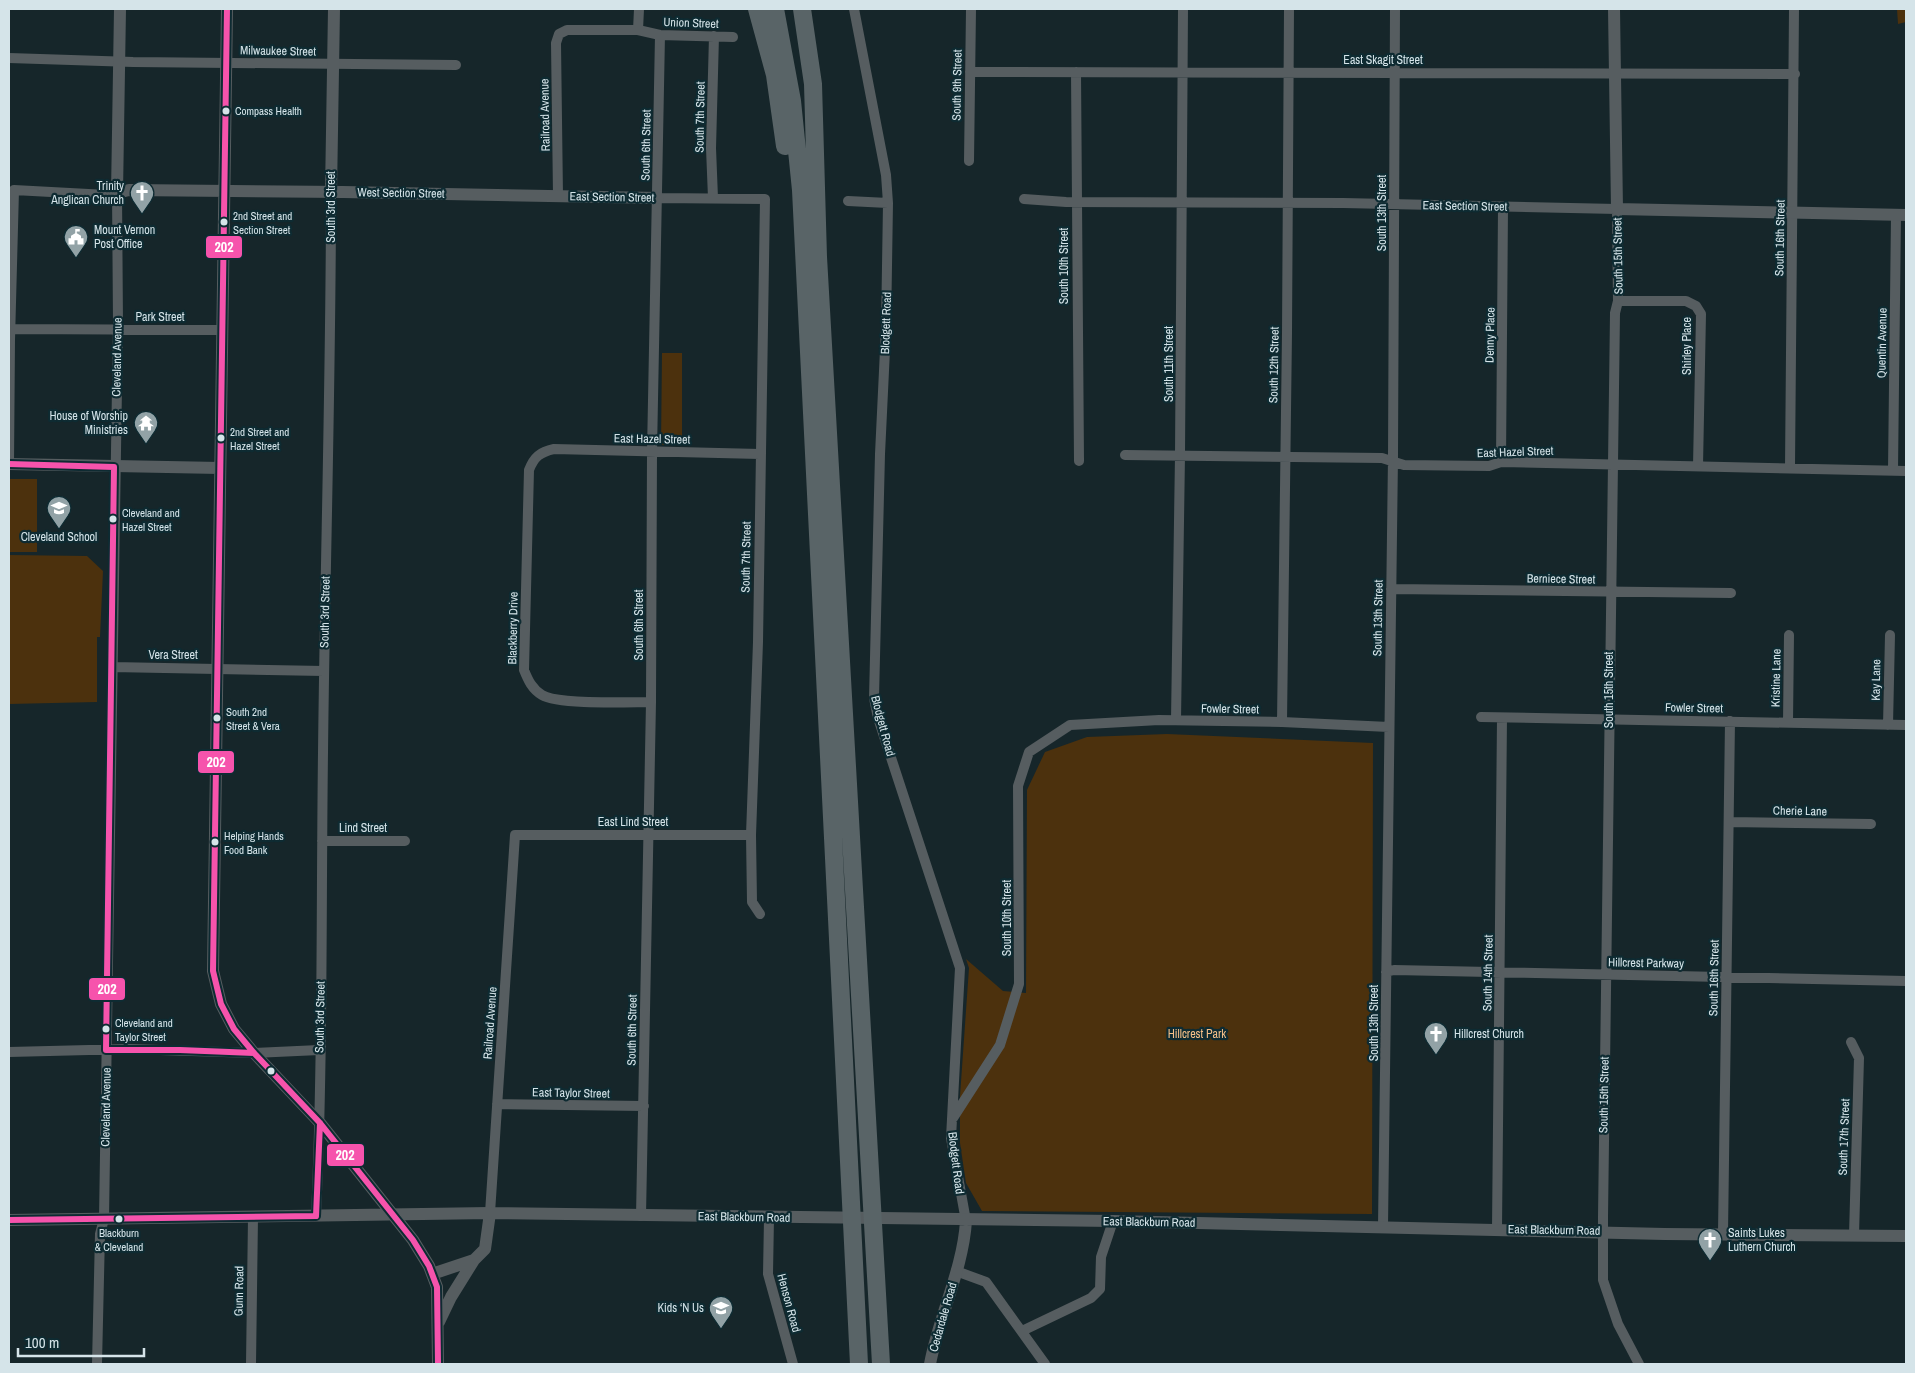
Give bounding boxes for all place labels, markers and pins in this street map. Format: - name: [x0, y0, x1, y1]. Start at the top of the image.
- place label: Compass Health: [235, 104, 302, 118]
- marker: Compass Health: [221, 106, 231, 116]
- place label: Trinity Anglican Church: [50, 178, 124, 208]
- church icon: Trinity Anglican Church: [129, 180, 155, 214]
- place label: 2nd Street and Section Street: [233, 209, 292, 237]
- marker: 2nd Street and Section Street: [219, 217, 229, 227]
- place label: Mount Vernon Post Office: [94, 222, 155, 252]
- public building icon: Mount Vernon Post Office: [63, 224, 89, 258]
- place label: House of Worship Ministries: [49, 408, 128, 438]
- temple icon: House of Worship Ministries: [133, 410, 159, 444]
- place label: 2nd Street and Hazel Street: [230, 425, 289, 453]
- marker: 2nd Street and Hazel Street: [216, 433, 226, 443]
- school or university icon: Cleveland School: [46, 495, 72, 529]
- place label: Cleveland and Hazel Street: [122, 506, 180, 534]
- marker: Cleveland and Hazel Street: [108, 514, 118, 524]
- place label: Cleveland School: [21, 529, 97, 545]
- place label: South 2nd Street & Vera: [226, 705, 280, 733]
- marker: South 2nd Street & Vera: [212, 713, 222, 723]
- place label: Helping Hands Food Bank: [224, 829, 284, 857]
- marker: Helping Hands Food Bank: [210, 837, 220, 847]
- place label: Cleveland and Taylor Street: [115, 1016, 173, 1044]
- church icon: Hillcrest Church: [1423, 1021, 1449, 1055]
- marker: Cleveland and Taylor Street: [101, 1024, 111, 1034]
- place label: Hillcrest Church: [1454, 1026, 1524, 1042]
- unlabelled marker: [266, 1066, 276, 1076]
- marker: Blackburn & Cleveland: [114, 1214, 124, 1224]
- place label: Saints Lukes Luthern Church: [1728, 1225, 1796, 1255]
- place label: Blackburn & Cleveland: [95, 1226, 143, 1254]
- church icon: Saints Lukes Luthern Church: [1697, 1227, 1723, 1261]
- school or university icon: Kids ‘N Us: [708, 1295, 734, 1329]
- place label: Kids ‘N Us: [658, 1300, 704, 1316]

